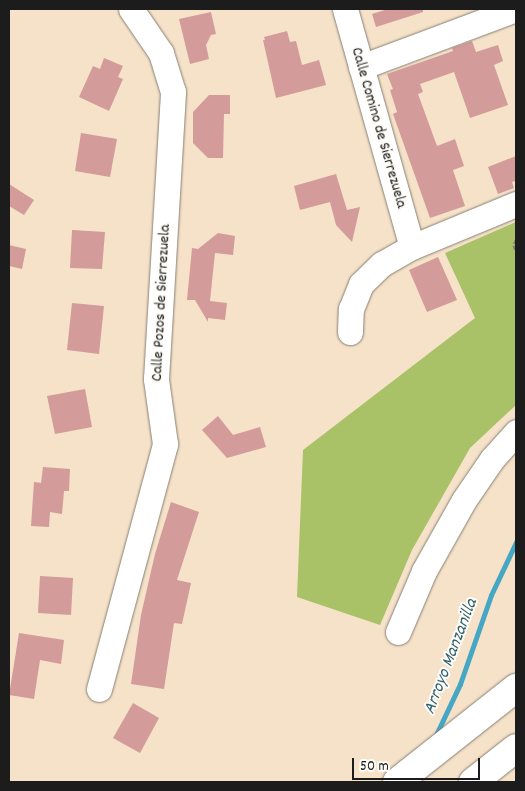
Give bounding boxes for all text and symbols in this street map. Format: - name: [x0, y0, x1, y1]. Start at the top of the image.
- street label: Calle Comino de Sierrezuela: [346, 45, 410, 211]
- street label: Calle Pozos de Sierrezuela: [148, 224, 176, 382]
- water label: Arroyo Manzanilla: [420, 596, 484, 718]
- scale bar: [355, 748, 482, 780]
- text: 50 m: [360, 756, 389, 778]

